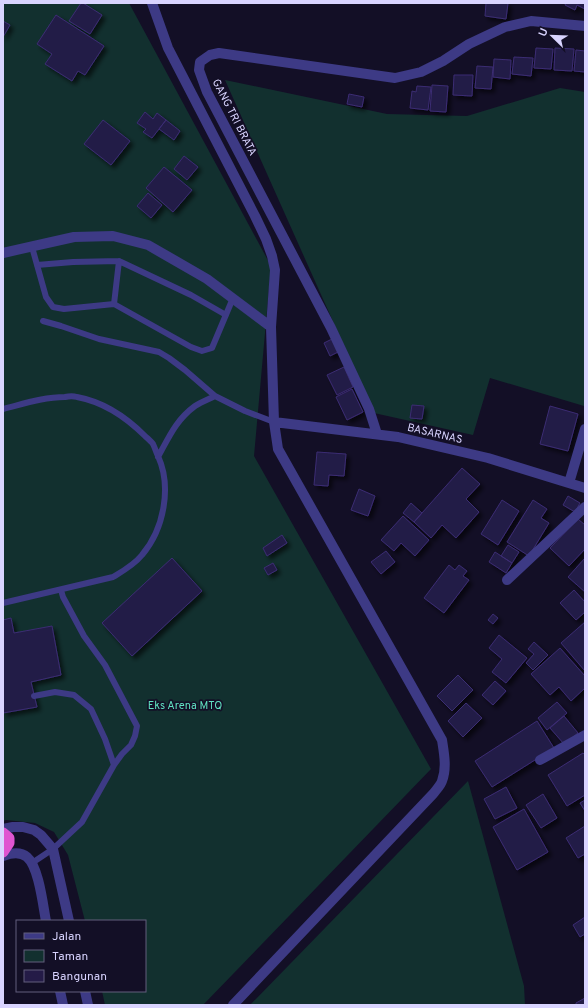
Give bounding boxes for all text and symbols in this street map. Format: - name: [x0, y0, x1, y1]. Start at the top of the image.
- north arrow: [532, 16, 572, 56]
- text: U: [536, 26, 552, 39]
- street label: GANG TRI BRATA: [209, 77, 260, 158]
- street label: BASARNAS: [406, 421, 464, 447]
- park label: Eks Arena MTQ: [148, 699, 222, 713]
- legend: [16, 920, 146, 992]
- text: Jalan: [52, 929, 81, 945]
- text: Taman: [52, 949, 88, 965]
- text: Bangunan: [52, 969, 107, 985]

